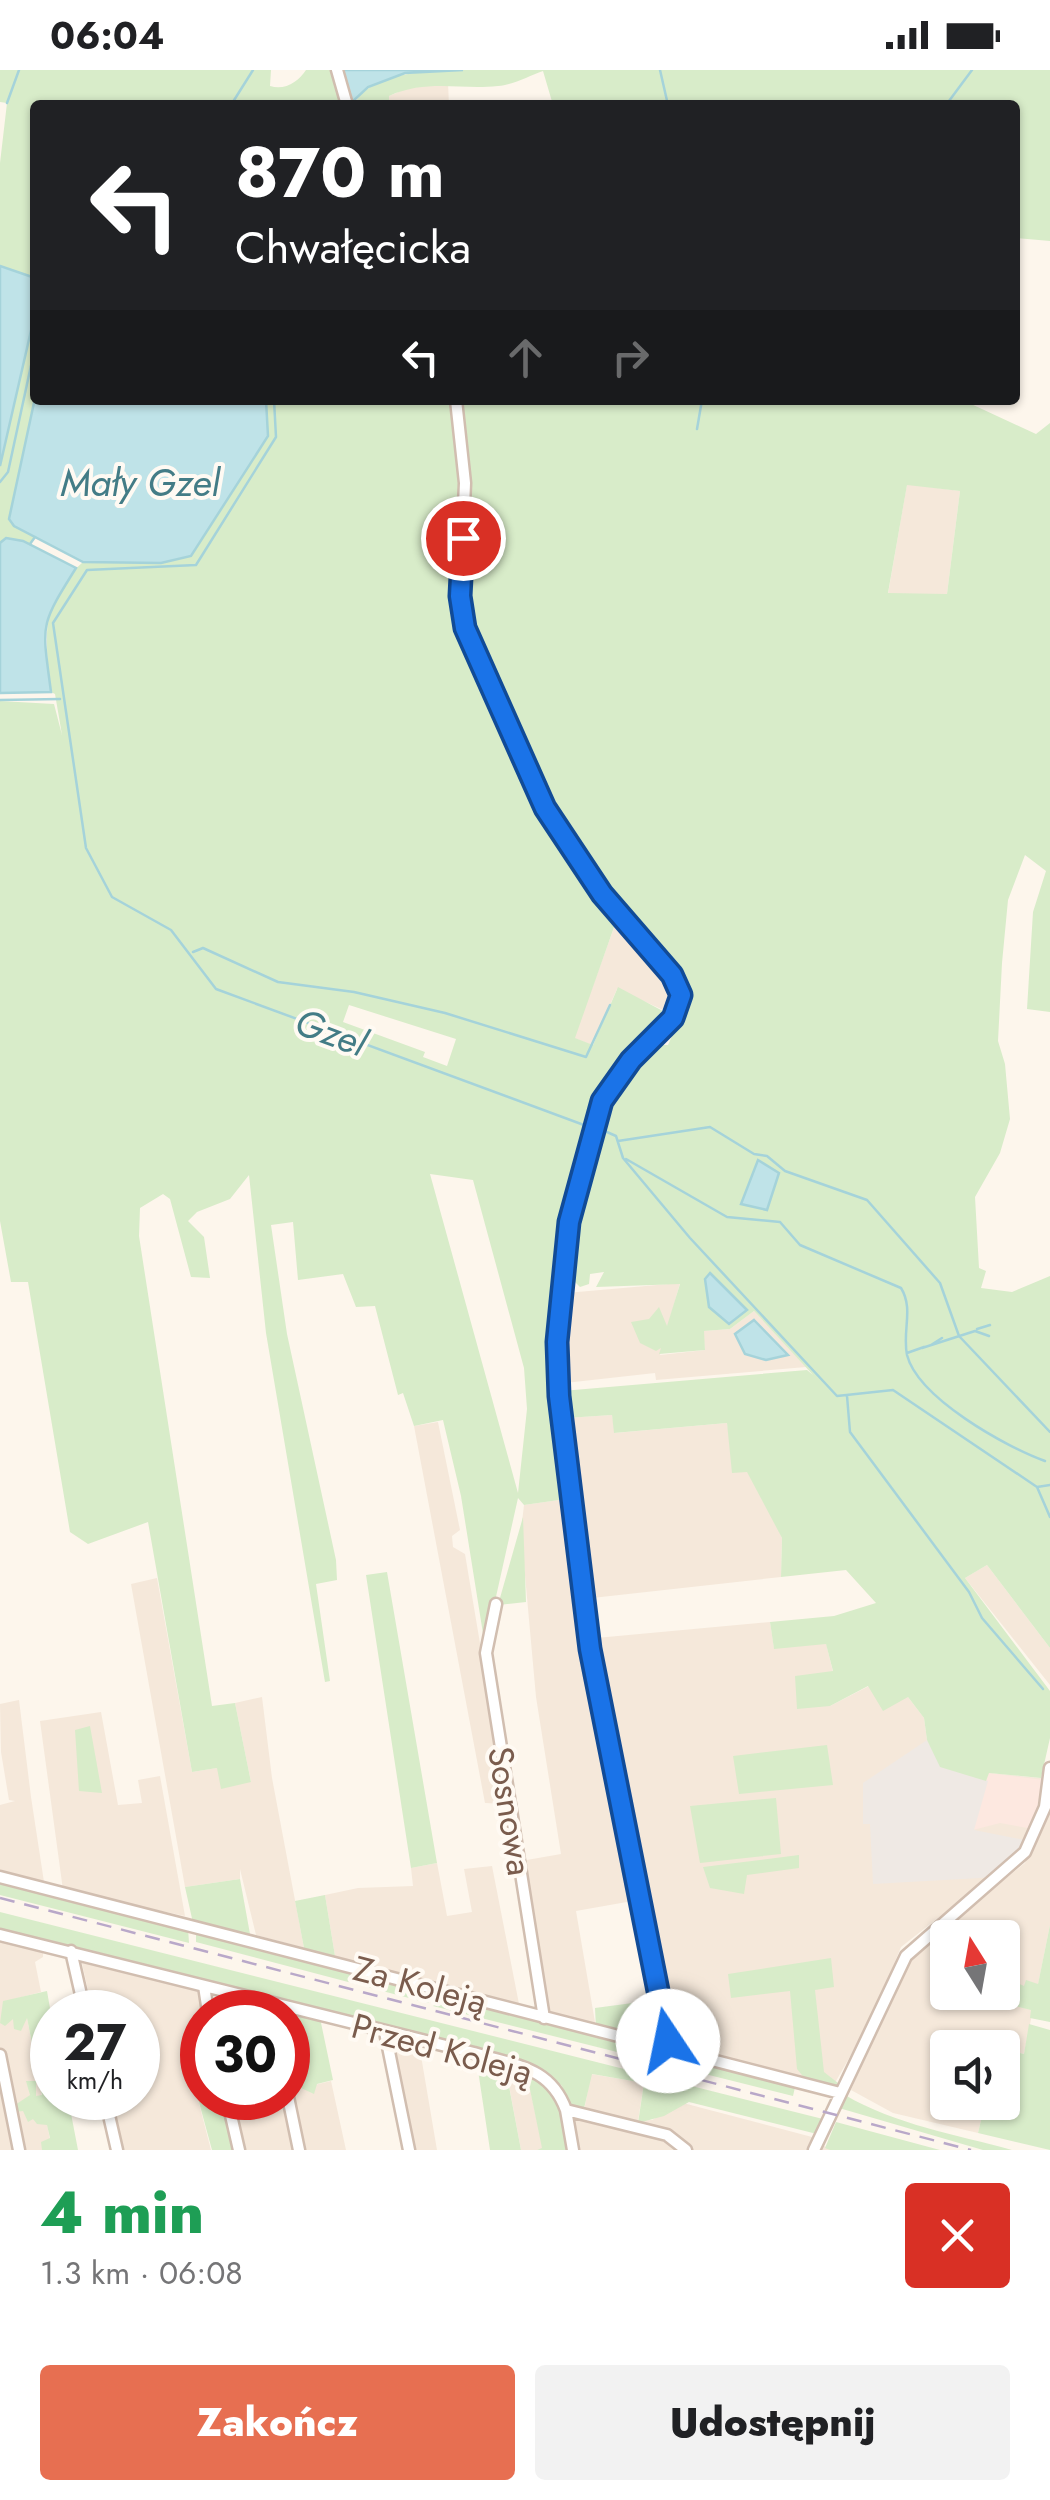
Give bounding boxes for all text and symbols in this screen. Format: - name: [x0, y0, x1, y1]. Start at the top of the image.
- text: 06:04: [50, 8, 165, 63]
- text: 870 m: [235, 122, 445, 223]
- icon: left: [70, 140, 200, 270]
- text: Chwałęcicka: [235, 215, 471, 280]
- icon: left: [393, 330, 448, 385]
- icon: ahead: [498, 330, 553, 385]
- icon: right: [603, 330, 658, 385]
- water label: Mały Gzel: [60, 455, 221, 510]
- pin: [421, 496, 506, 581]
- icon: arrive: [436, 511, 491, 566]
- water label: Gzel: [288, 994, 376, 1071]
- street label: Sosnowa: [475, 1743, 545, 1879]
- north arrow: [930, 1920, 1020, 2010]
- map controls: [930, 1920, 1020, 2120]
- street label: Za Koleją: [348, 1943, 492, 2027]
- position arrow: [616, 1989, 720, 2093]
- speed limit sign: 30: [180, 1990, 310, 2120]
- street label: Przed Koleją: [346, 2001, 538, 2097]
- text: 27: [64, 2006, 126, 2079]
- button: sound: [930, 2030, 1020, 2120]
- text: km/h: [67, 2062, 123, 2098]
- text: 4 min: [40, 2169, 204, 2256]
- button: close: [905, 2183, 1010, 2288]
- text: 1.3 km · 06:08: [40, 2250, 243, 2296]
- button: Zakończ: [40, 2365, 515, 2480]
- button: Udostępnij: [535, 2365, 1010, 2480]

